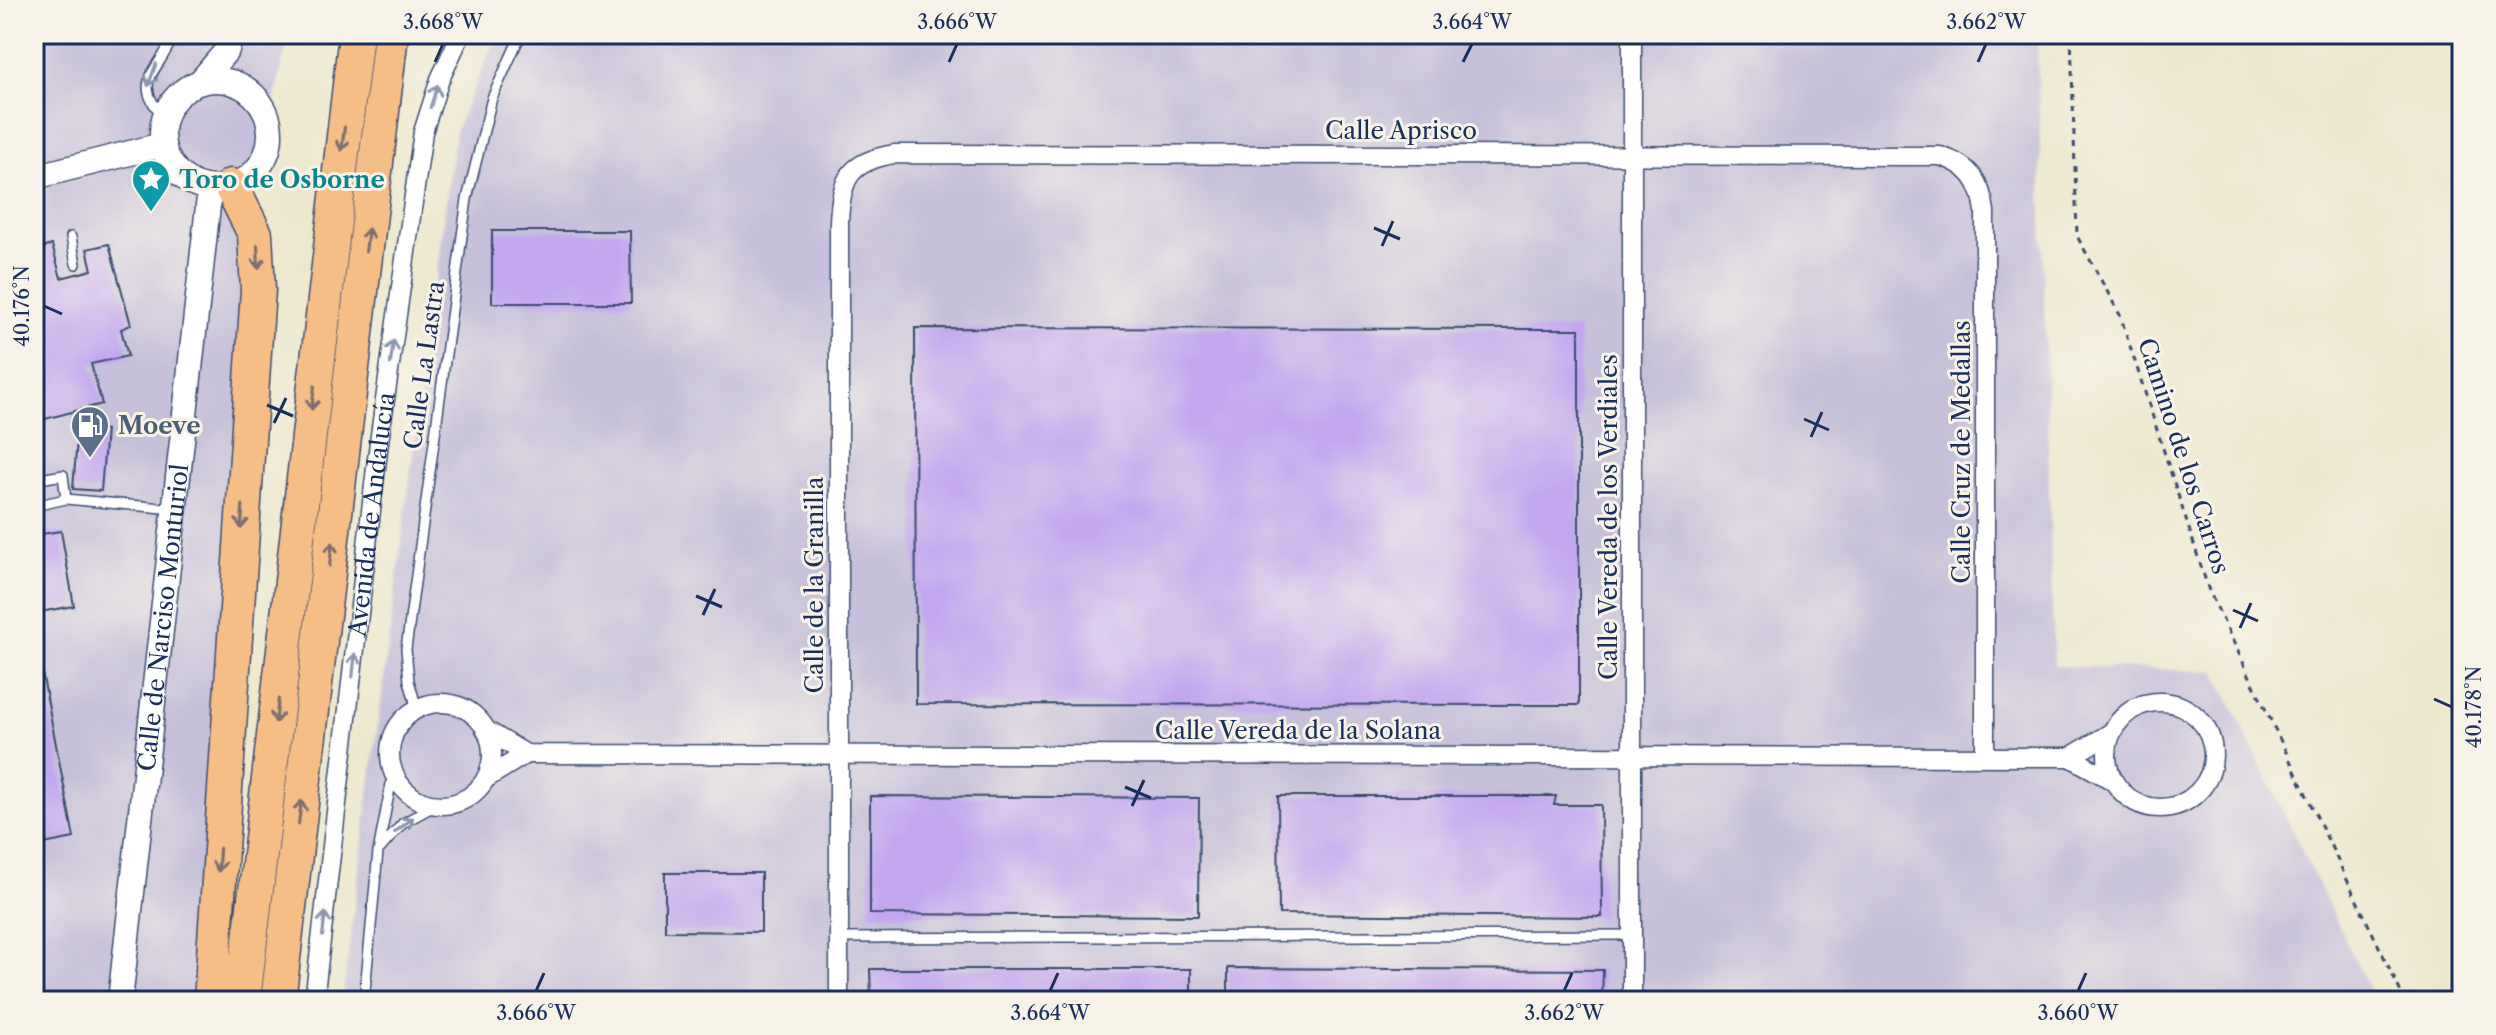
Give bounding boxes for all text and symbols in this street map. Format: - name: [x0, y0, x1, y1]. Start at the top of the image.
- text: 3.668°W: [403, 10, 484, 34]
- text: 3.666°W: [917, 10, 998, 34]
- text: 3.664°W: [1432, 10, 1513, 34]
- text: 3.662°W: [1946, 10, 2027, 34]
- one-way arrow: [144, 62, 159, 87]
- one-way arrow: [428, 83, 443, 108]
- street label: Calle Aprisco: [1325, 116, 1477, 145]
- one-way arrow: [336, 125, 351, 152]
- place icon: Toro de Osborne: [130, 158, 172, 213]
- place label: Toro de Osborne: [179, 165, 385, 194]
- one-way arrow: [360, 227, 375, 254]
- one-way arrow: [250, 243, 265, 270]
- text: 40.176°N: [10, 265, 34, 347]
- street label: Calle La Lastra: [398, 279, 450, 451]
- street label: Calle Cruz de Medallas: [1947, 320, 1976, 584]
- street label: Camino de los Carros: [2132, 334, 2236, 578]
- one-way arrow: [385, 340, 400, 365]
- street label: Calle Vereda de los Verdiales: [1594, 354, 1623, 680]
- one-way arrow: [306, 384, 321, 410]
- street label: Avenida de Andalucía: [342, 390, 400, 639]
- fuel station icon: Moeve: [69, 404, 111, 459]
- place label: Moeve: [118, 411, 201, 440]
- street label: Calle de Narciso Monturiol: [131, 462, 194, 772]
- street label: Calle de la Granilla: [800, 476, 829, 693]
- one-way arrow: [234, 503, 249, 530]
- one-way arrow: [323, 541, 338, 568]
- one-way arrow: [347, 652, 362, 679]
- text: 40.178°N: [2462, 666, 2486, 748]
- one-way arrow: [269, 698, 284, 724]
- street label: Calle Vereda de la Solana: [1155, 716, 1442, 745]
- one-way arrow: [293, 799, 308, 826]
- one-way arrow: [393, 816, 413, 834]
- one-way arrow: [211, 846, 226, 873]
- one-way arrow: [317, 912, 332, 937]
- text: 3.666°W: [496, 1001, 577, 1025]
- text: 3.664°W: [1010, 1001, 1091, 1025]
- text: 3.662°W: [1524, 1001, 1605, 1025]
- text: 3.660°W: [2038, 1001, 2120, 1025]

